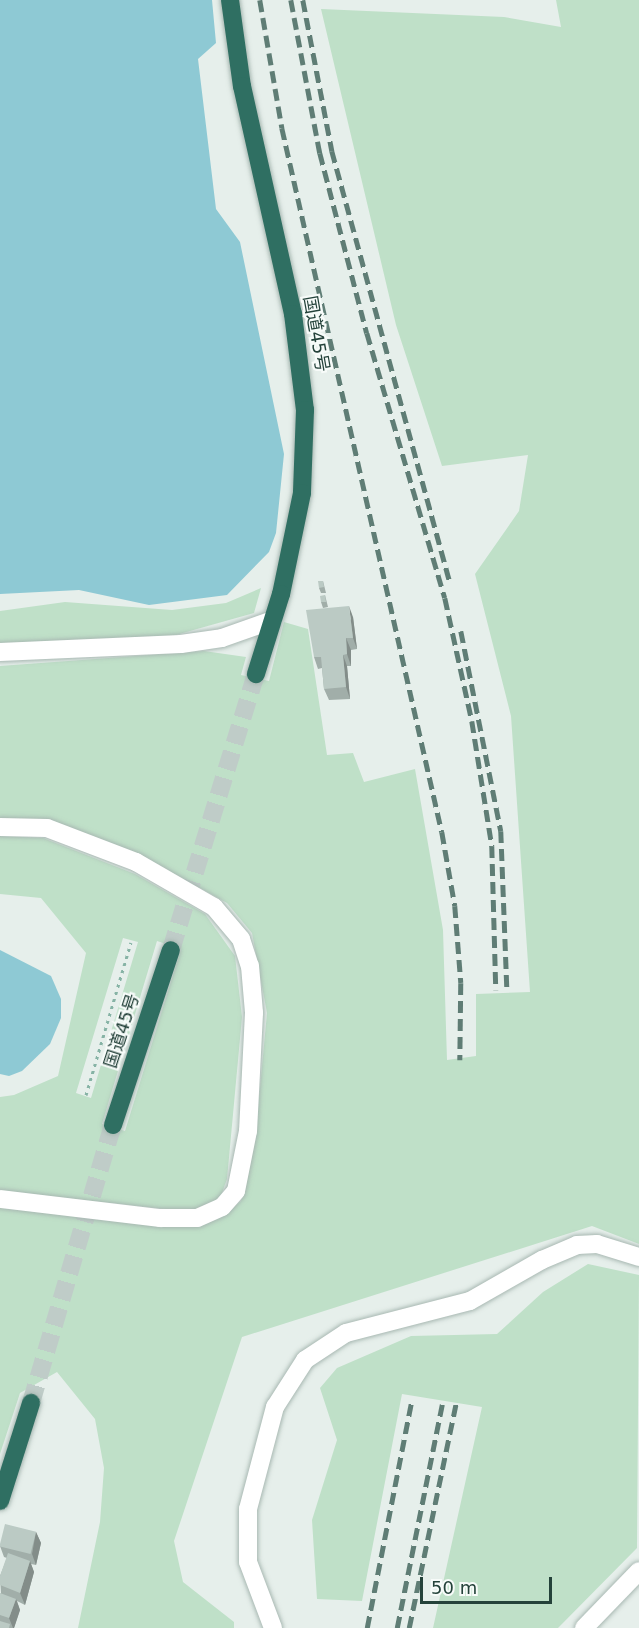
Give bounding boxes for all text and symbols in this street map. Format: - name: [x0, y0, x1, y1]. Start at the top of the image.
- street label: 国道45号: [299, 294, 333, 374]
- street label: 国道45号: [100, 991, 144, 1071]
- scale bar: [423, 1565, 555, 1603]
- text: 50 m: [431, 1577, 477, 1598]

